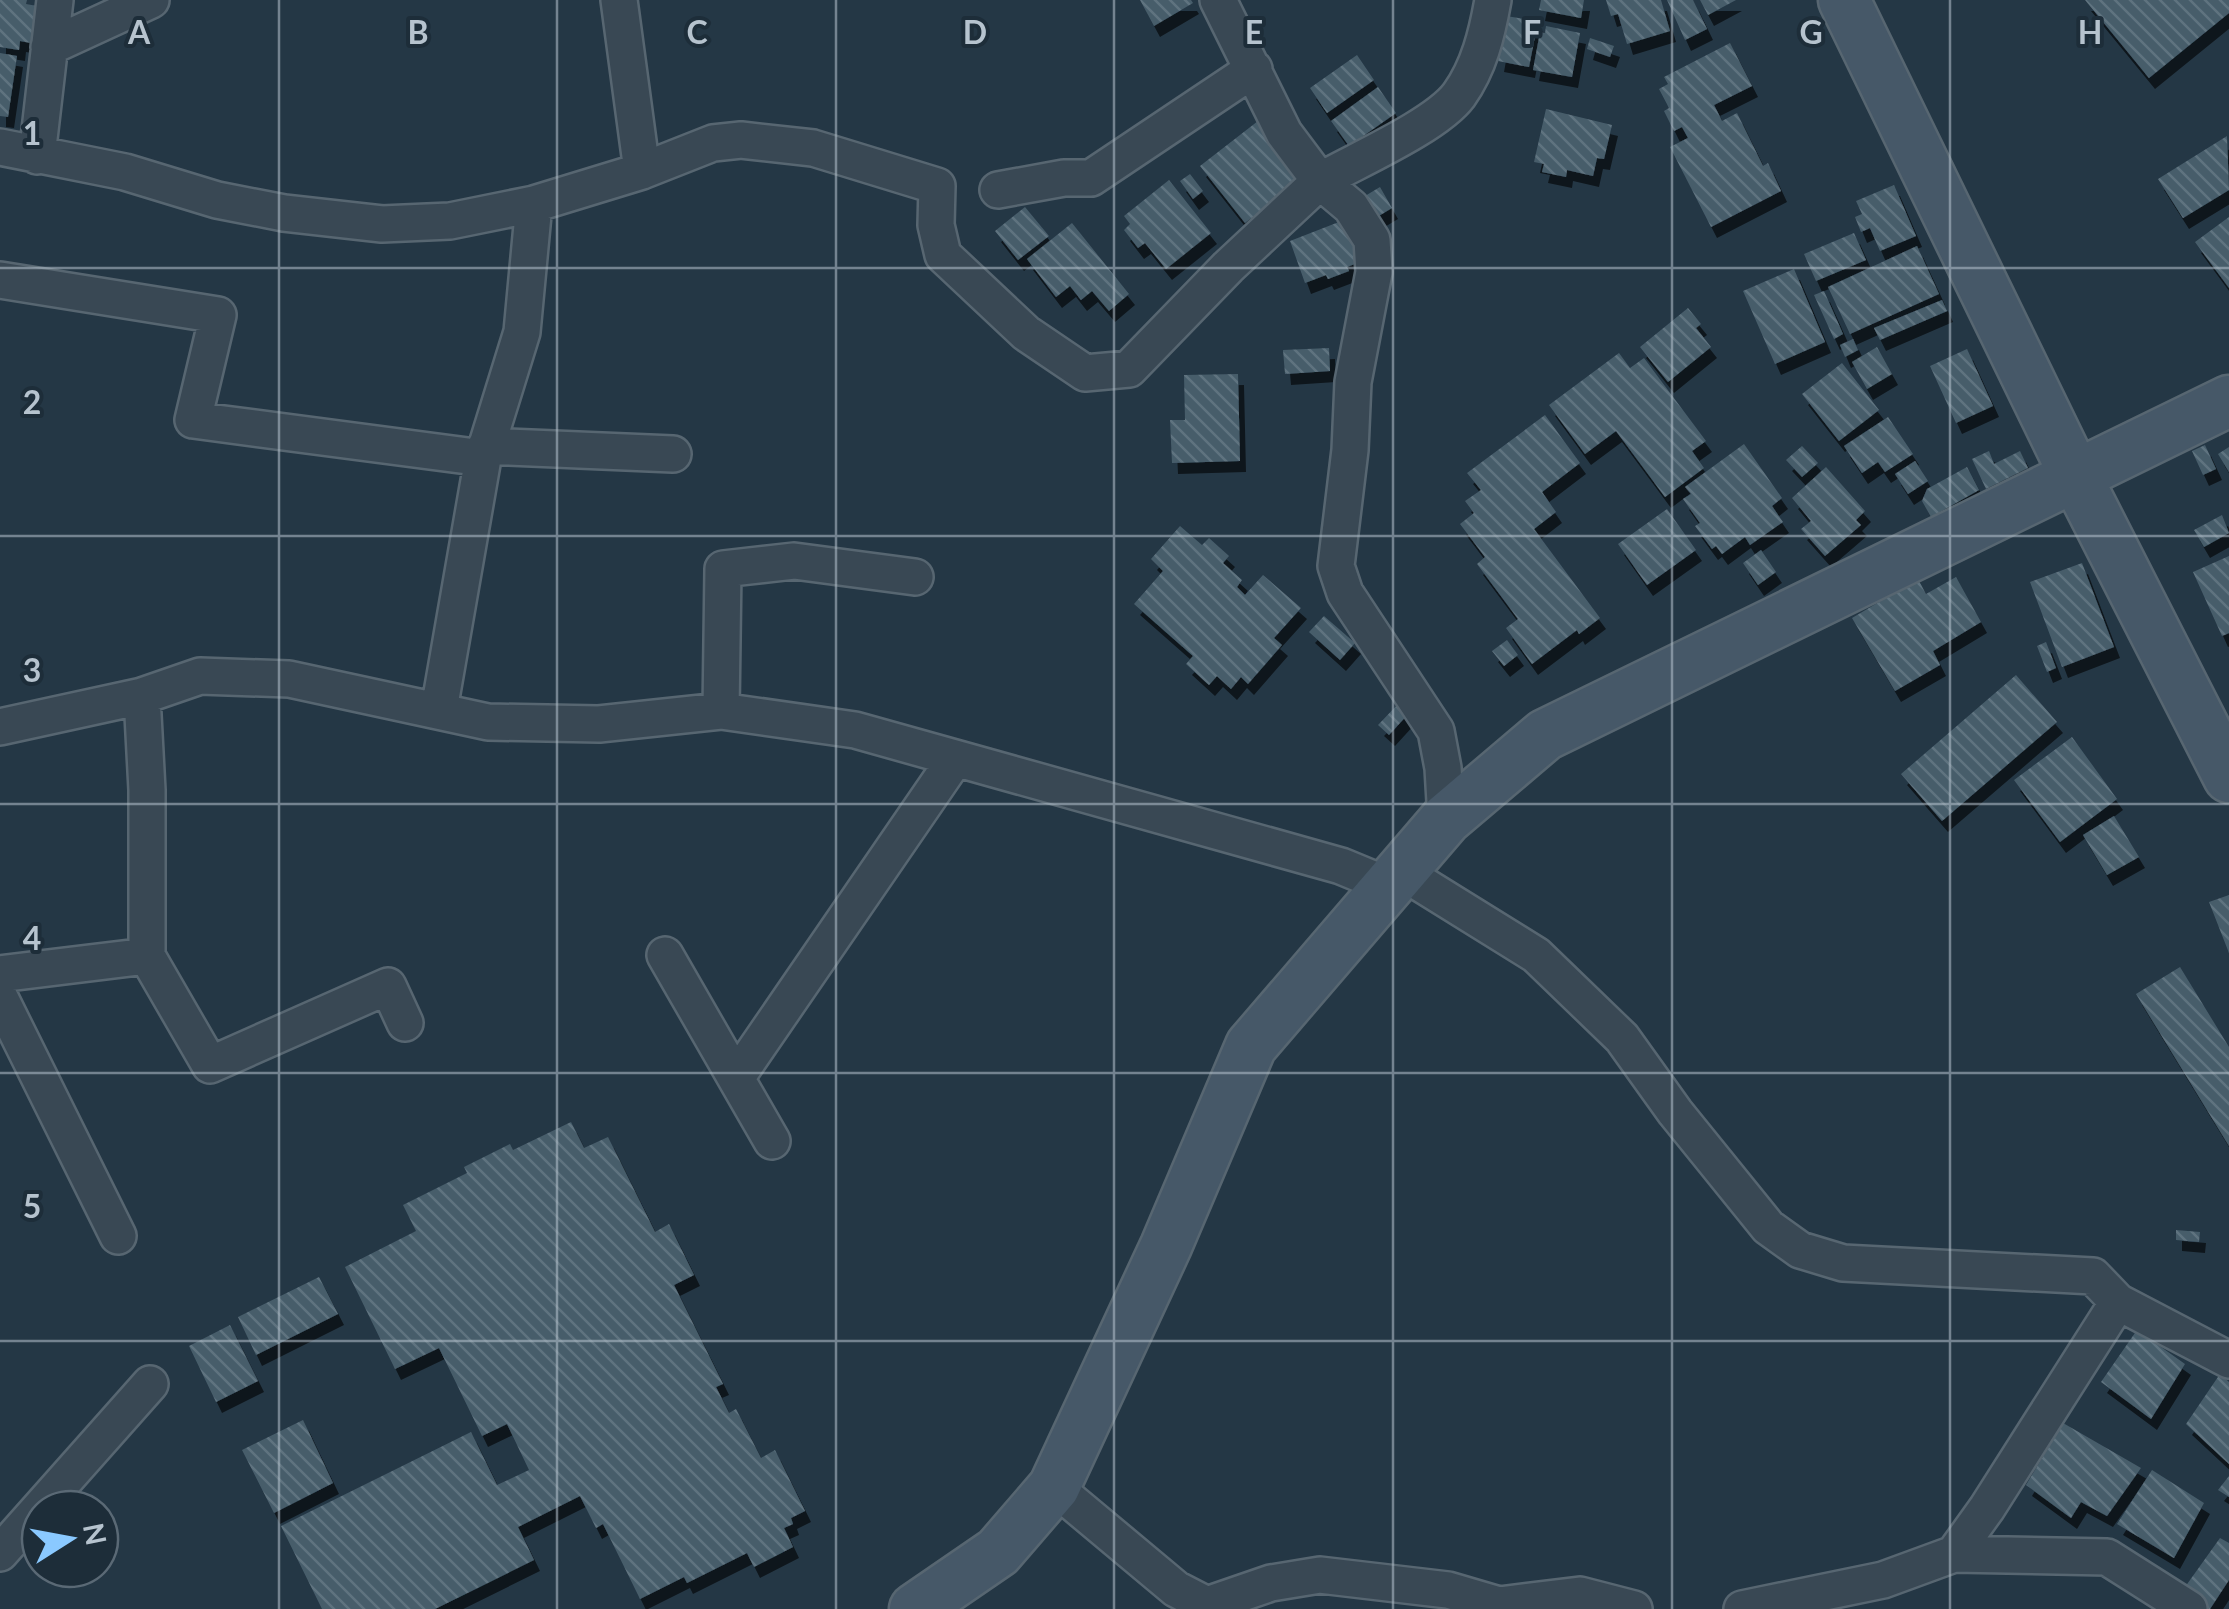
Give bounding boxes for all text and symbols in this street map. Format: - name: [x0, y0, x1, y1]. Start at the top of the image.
- text: A: [127, 12, 151, 51]
- text: B: [407, 12, 429, 51]
- text: C: [686, 12, 708, 51]
- text: D: [963, 12, 987, 51]
- text: E: [1245, 12, 1263, 51]
- text: F: [1523, 12, 1541, 51]
- text: G: [1799, 12, 1823, 51]
- text: H: [2078, 12, 2102, 51]
- text: 1: [23, 113, 41, 152]
- text: 2: [23, 382, 41, 421]
- text: 3: [23, 650, 41, 689]
- text: 4: [23, 918, 41, 957]
- text: 5: [23, 1186, 41, 1225]
- north arrow: [20, 1489, 120, 1589]
- text: N: [77, 1520, 114, 1548]

